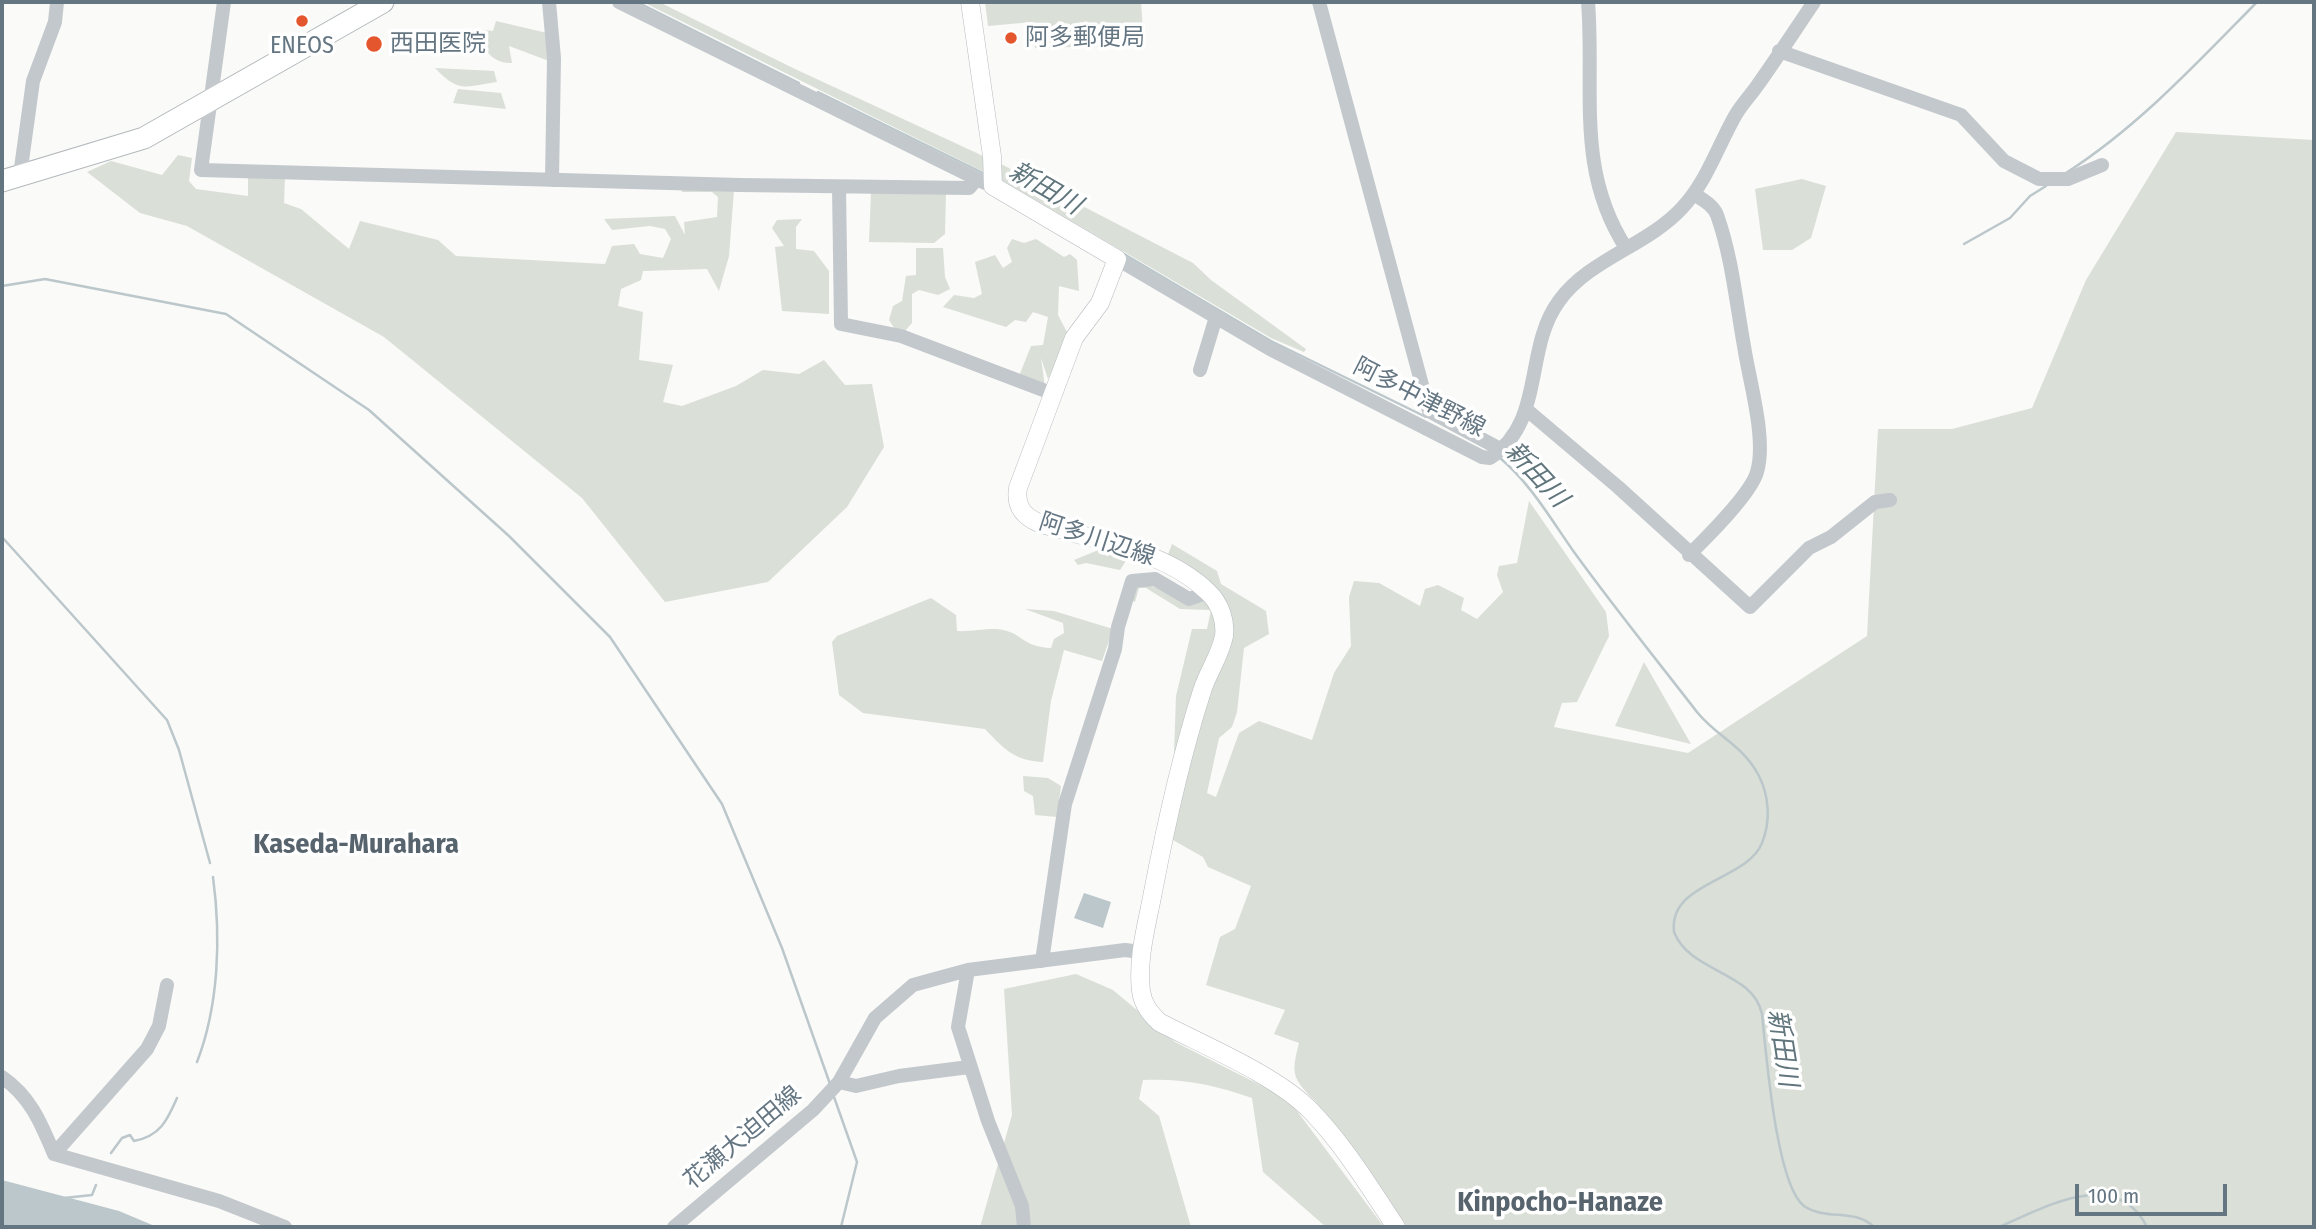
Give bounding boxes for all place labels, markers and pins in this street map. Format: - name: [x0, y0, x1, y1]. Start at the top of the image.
- marker: ENEOS: [294, 13, 310, 29]
- place label: 阿多郵便局: [1025, 24, 1145, 52]
- place label: 西田医院: [390, 30, 486, 58]
- marker: 阿多郵便局: [1003, 30, 1019, 46]
- place label: ENEOS: [270, 32, 334, 60]
- marker: 西田医院: [364, 34, 384, 54]

